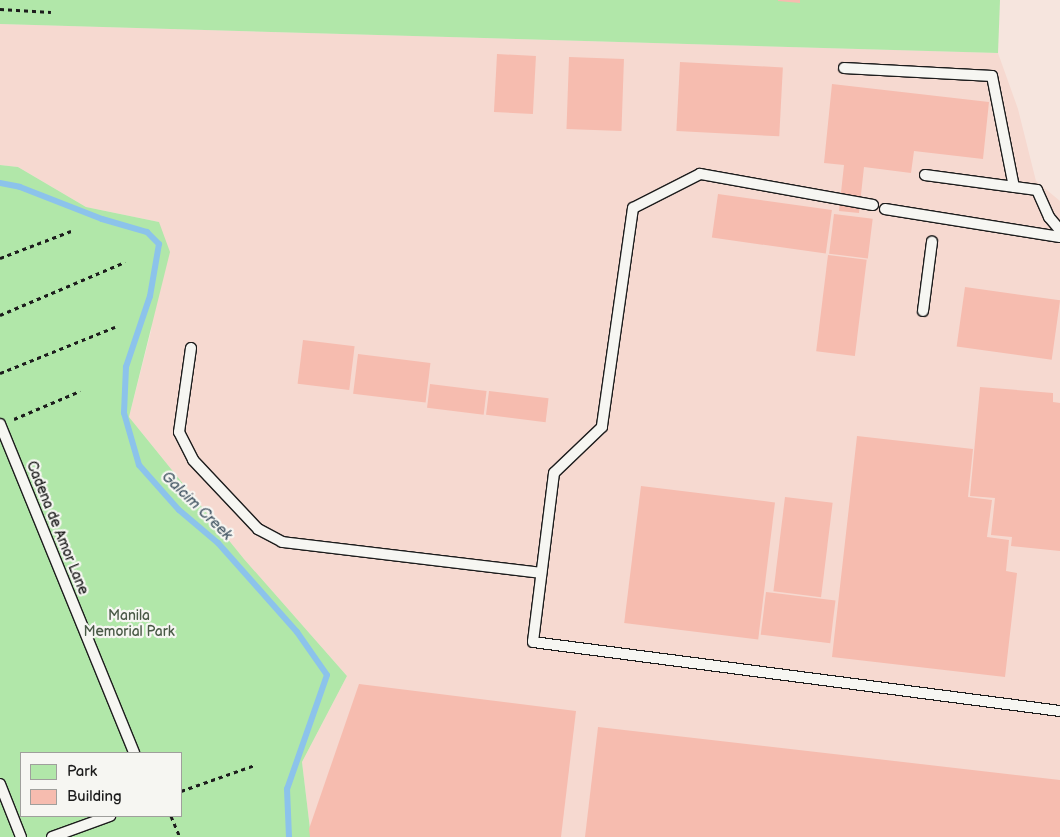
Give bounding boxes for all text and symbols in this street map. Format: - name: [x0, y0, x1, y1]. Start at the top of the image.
- street label: Cadena de Amor Lane: [23, 459, 91, 597]
- water label: Galcim Creek: [158, 468, 236, 544]
- park label: Manila Memorial Park: [83, 608, 175, 640]
- legend: [20, 752, 182, 817]
- text: Park: [67, 762, 97, 781]
- text: Building: [67, 787, 122, 806]

